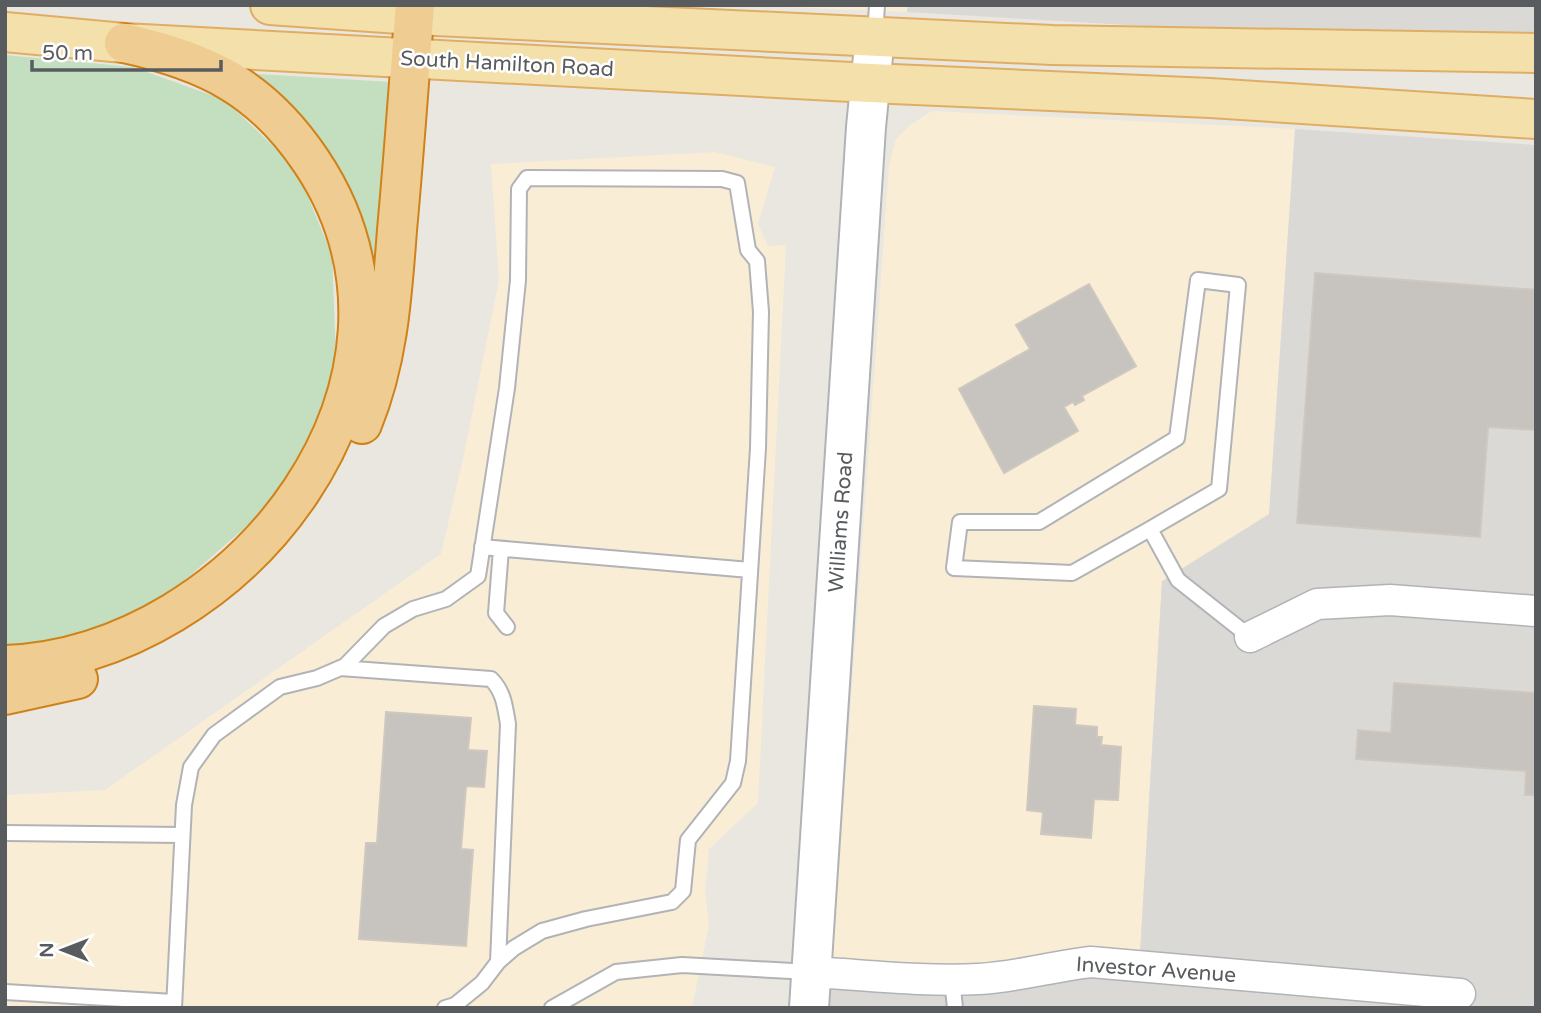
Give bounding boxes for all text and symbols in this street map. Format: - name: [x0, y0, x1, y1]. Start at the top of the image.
- scale bar: [32, 28, 220, 72]
- text: 50 m: [42, 41, 93, 66]
- street label: South Hamilton Road: [400, 46, 614, 82]
- street label: Williams Road: [824, 451, 858, 593]
- north arrow: [28, 915, 98, 985]
- text: N: [36, 942, 58, 958]
- street label: Investor Avenue: [1075, 952, 1237, 988]

